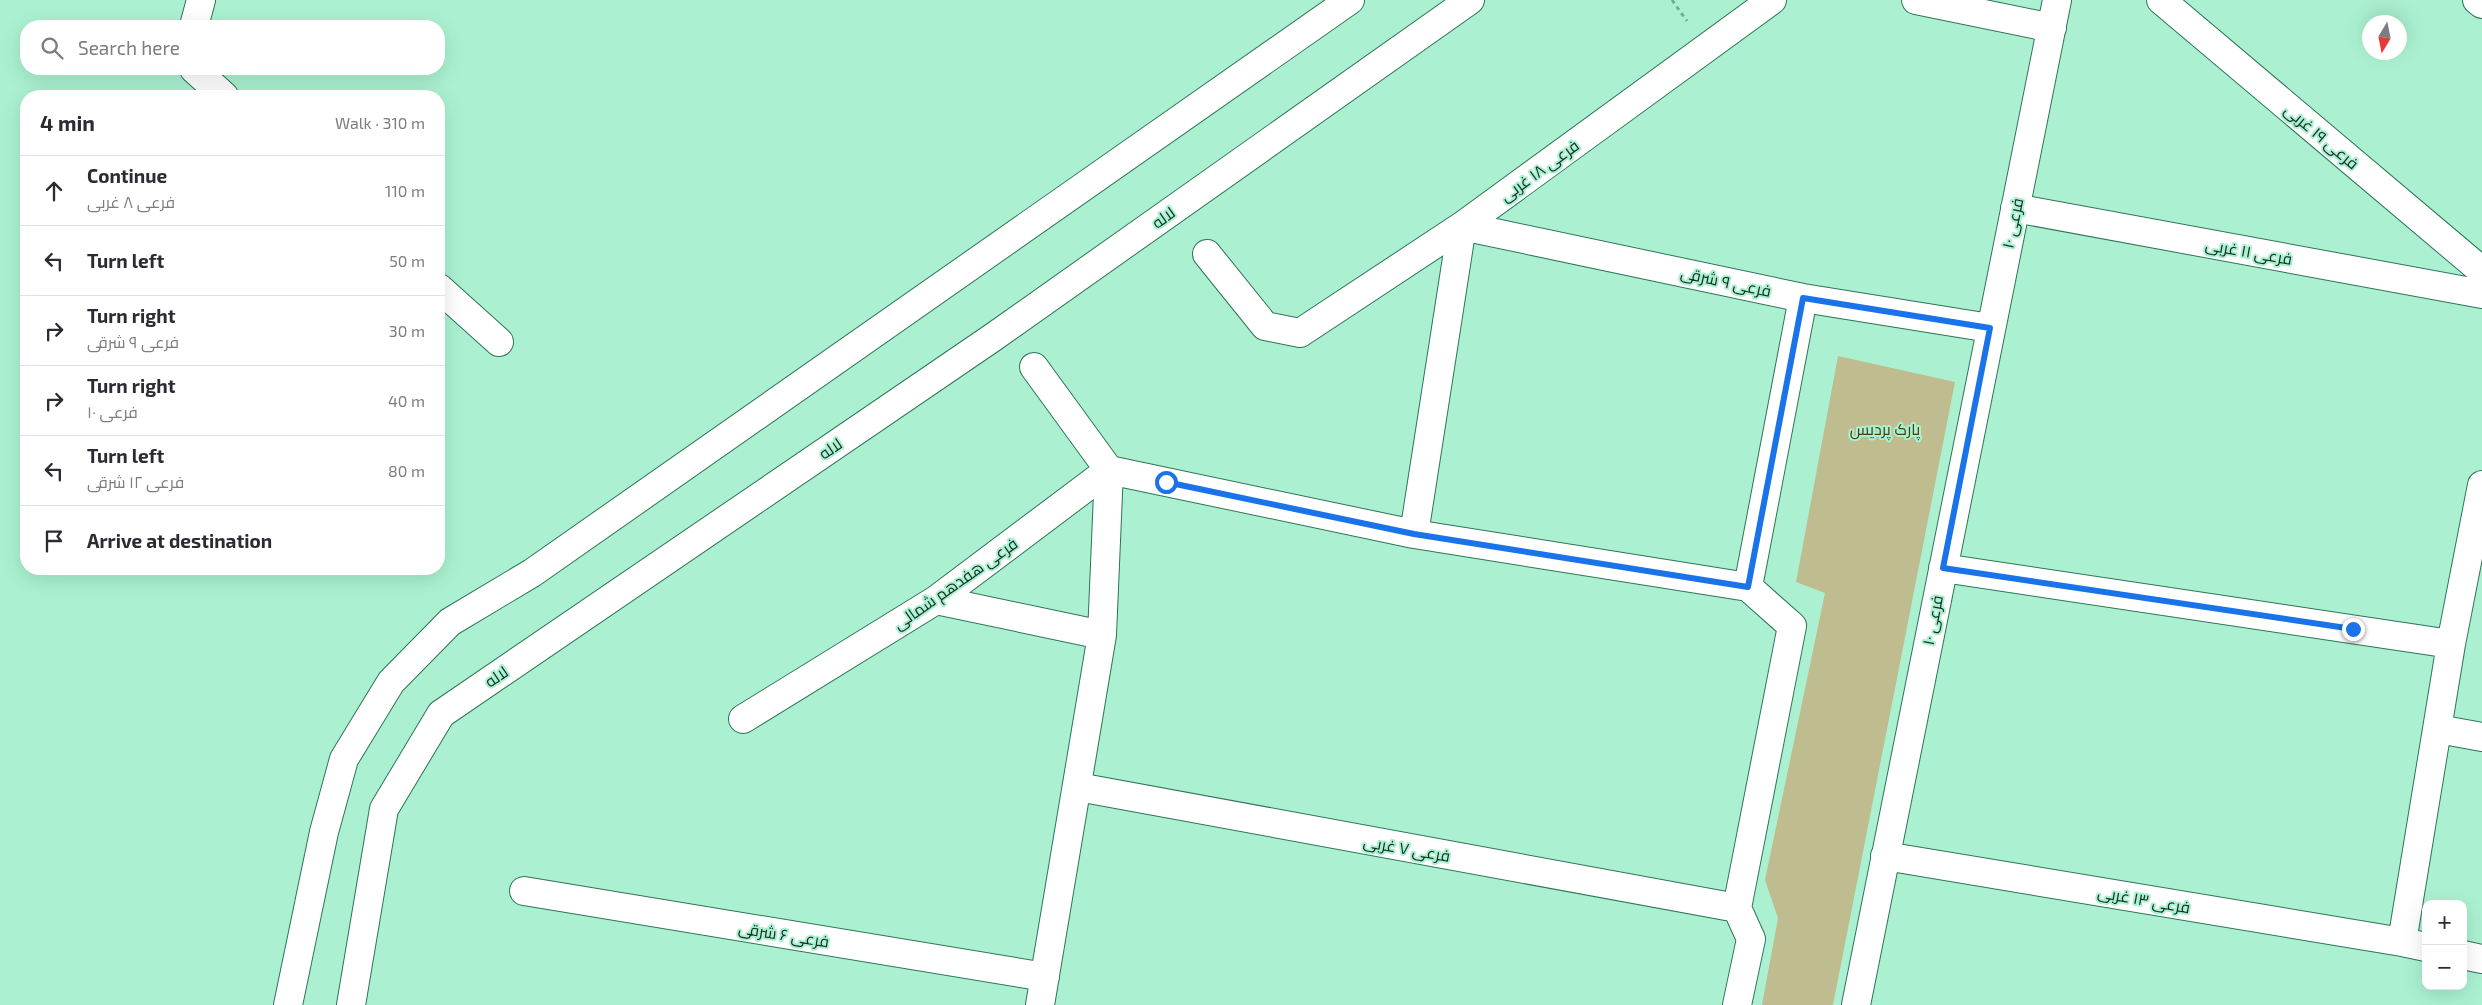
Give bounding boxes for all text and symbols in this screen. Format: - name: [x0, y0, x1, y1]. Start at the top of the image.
- north arrow: [2362, 15, 2407, 60]
- search box: [20, 20, 445, 75]
- icon: search: [38, 34, 66, 62]
- text: Search here: [78, 36, 180, 59]
- street label: فرعی ۱۹ غربی: [2280, 99, 2363, 174]
- text: 4 min: [40, 110, 95, 135]
- text: Walk · 310 m: [335, 113, 425, 132]
- street label: فرعی ۱۸ غربی: [1496, 135, 1583, 207]
- text: Continue: [87, 164, 167, 187]
- icon: ahead: [40, 177, 68, 205]
- text: 110 m: [385, 181, 425, 200]
- text: فرعی ۸ غربی: [87, 192, 175, 211]
- street label: فرعی ۱۰: [1997, 196, 2029, 250]
- street label: لاله: [1148, 202, 1178, 232]
- street label: فرعی ۱۱ غربی: [2204, 234, 2294, 270]
- icon: left: [40, 247, 68, 275]
- text: Turn left: [87, 249, 164, 272]
- text: 50 m: [389, 251, 425, 270]
- street label: فرعی ۹ شرقی: [1679, 262, 1773, 302]
- text: Turn right: [87, 304, 175, 327]
- icon: right: [40, 317, 68, 345]
- text: 30 m: [389, 321, 425, 340]
- text: فرعی ۹ شرقی: [87, 332, 179, 351]
- text: Turn right: [87, 374, 175, 397]
- icon: right: [40, 387, 68, 415]
- text: 40 m: [388, 391, 425, 410]
- text: فرعی ۱۰: [87, 402, 138, 421]
- park label: پارک پردیس: [1850, 419, 1921, 441]
- street label: لاله: [815, 433, 845, 463]
- text: Turn left: [87, 444, 164, 467]
- icon: left: [40, 457, 68, 485]
- text: 80 m: [388, 461, 425, 480]
- route start: [1155, 471, 1178, 494]
- text: فرعی ۱۲ شرقی: [87, 472, 184, 491]
- icon: arrive: [40, 527, 68, 555]
- text: Arrive at destination: [87, 529, 272, 552]
- street label: فرعی هفدهم شمالی: [889, 533, 1023, 636]
- street label: فرعی ۱۰: [1918, 593, 1948, 647]
- route end: [2342, 618, 2365, 641]
- street label: لاله: [481, 661, 511, 691]
- street label: فرعی ۷ غربی: [1362, 831, 1452, 867]
- street label: فرعی ۱۳ غربی: [2096, 882, 2192, 918]
- map controls: [2422, 900, 2467, 990]
- button: +: [2422, 900, 2467, 945]
- street label: فرعی ۶ شرقی: [737, 917, 831, 953]
- button: −: [2422, 945, 2467, 990]

